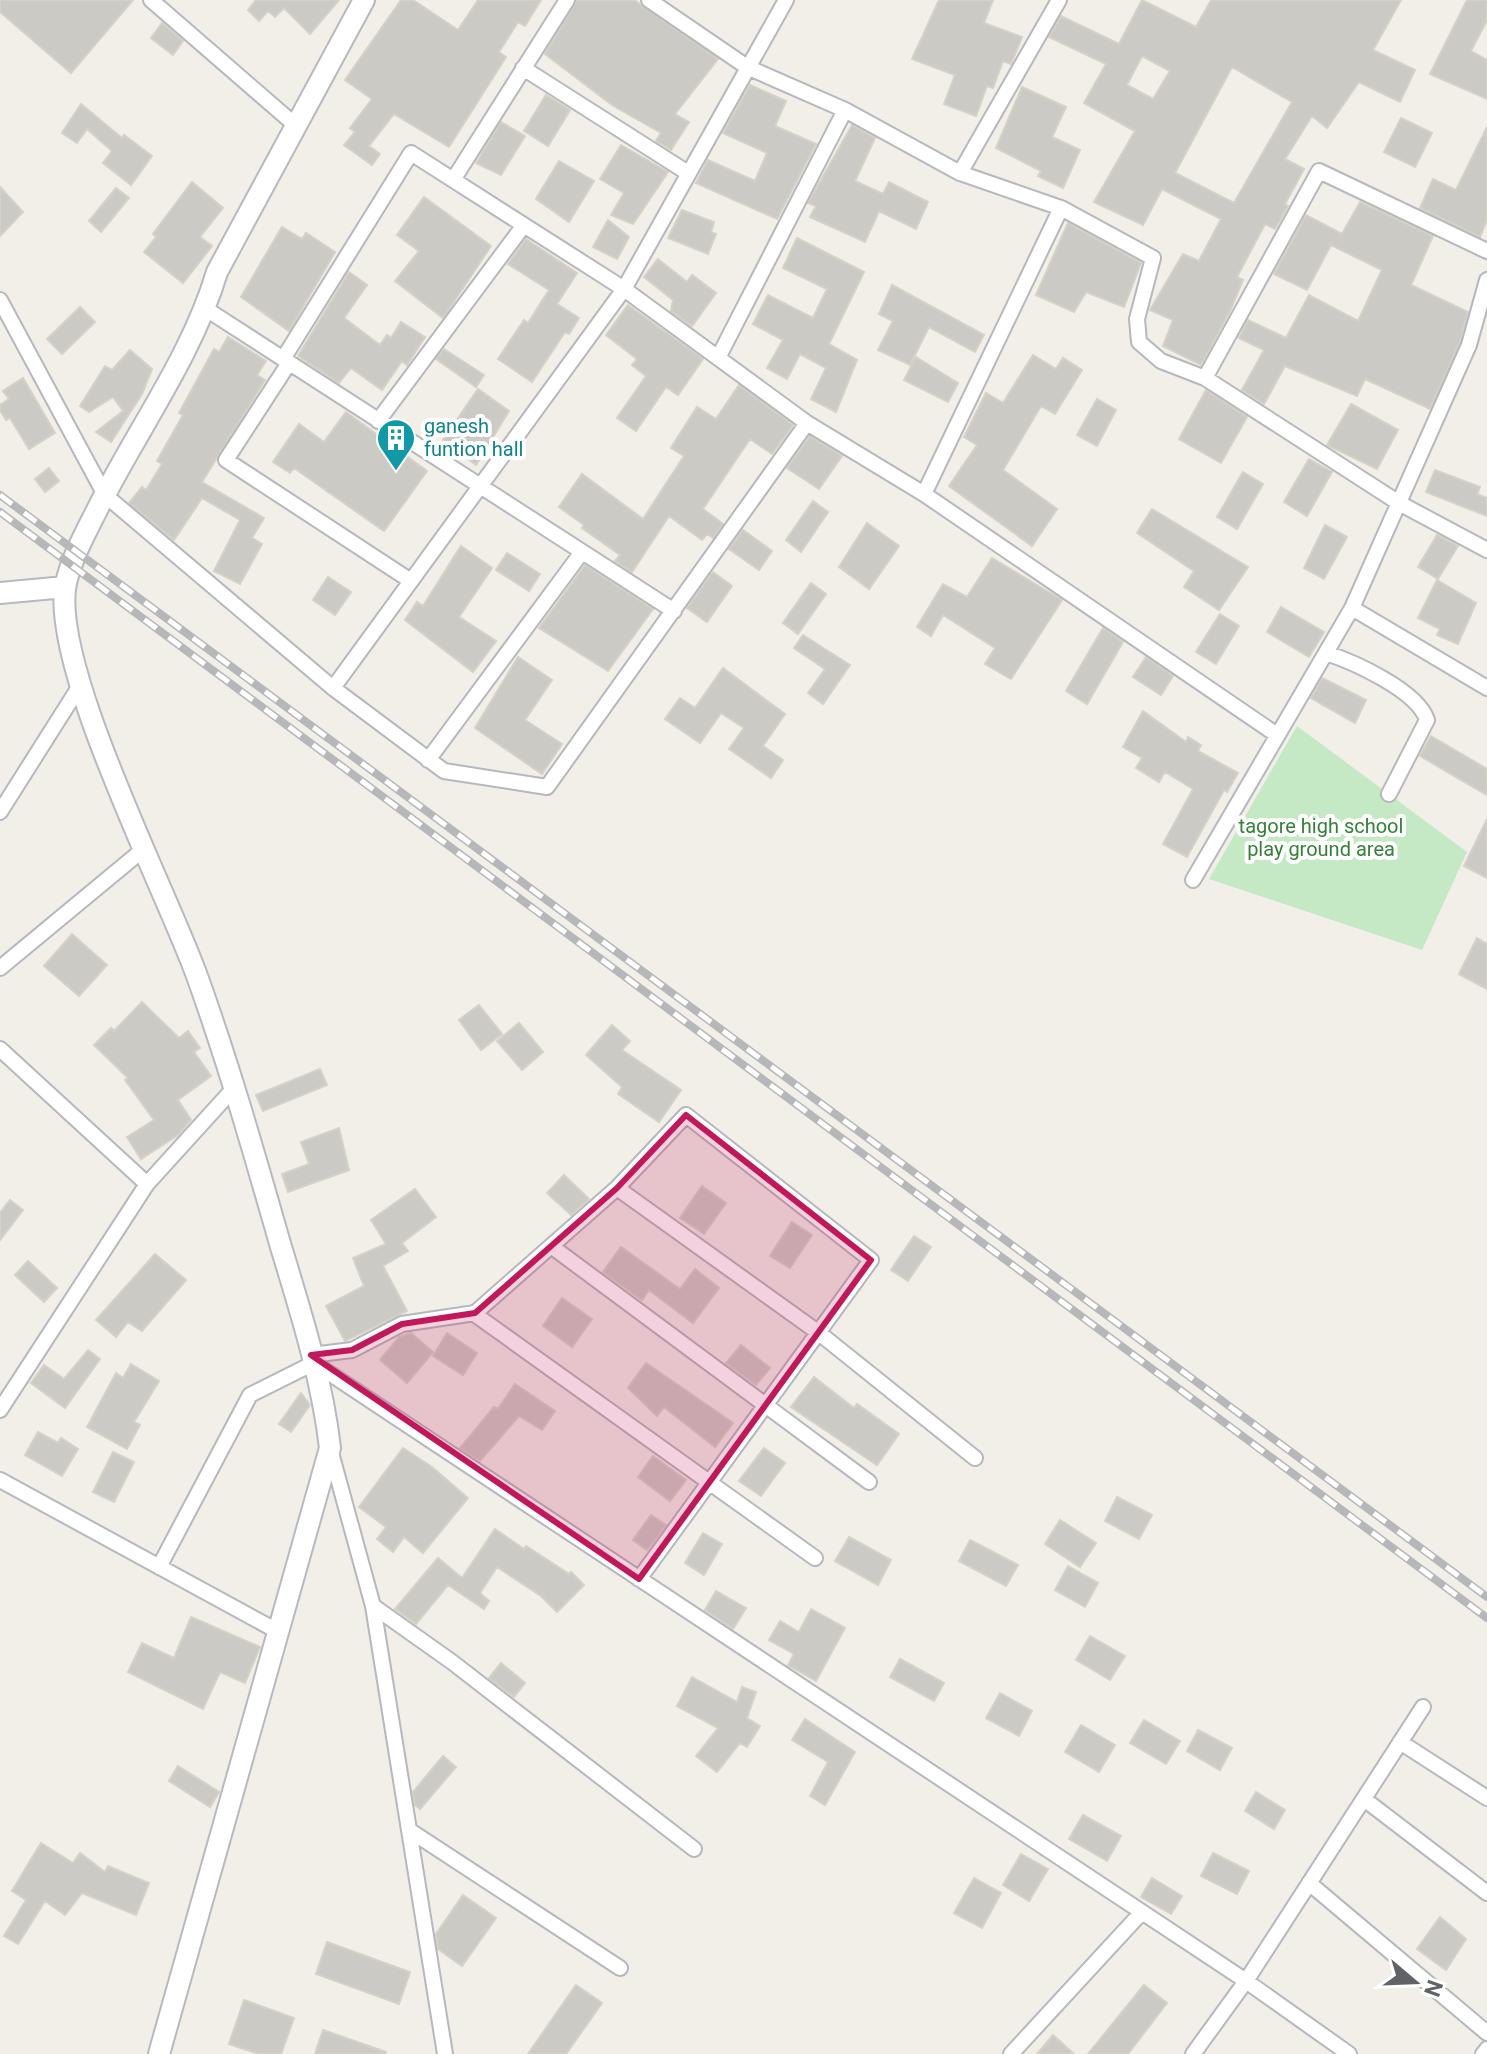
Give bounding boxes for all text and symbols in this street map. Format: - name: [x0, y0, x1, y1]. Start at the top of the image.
- place label: ganesh funtion hall: [424, 414, 523, 461]
- building icon: ganesh funtion hall: [375, 417, 417, 472]
- park label: tagore high school play ground area: [1239, 814, 1403, 861]
- north arrow: [1375, 1942, 1455, 2022]
- text: N: [1419, 1977, 1448, 2000]

